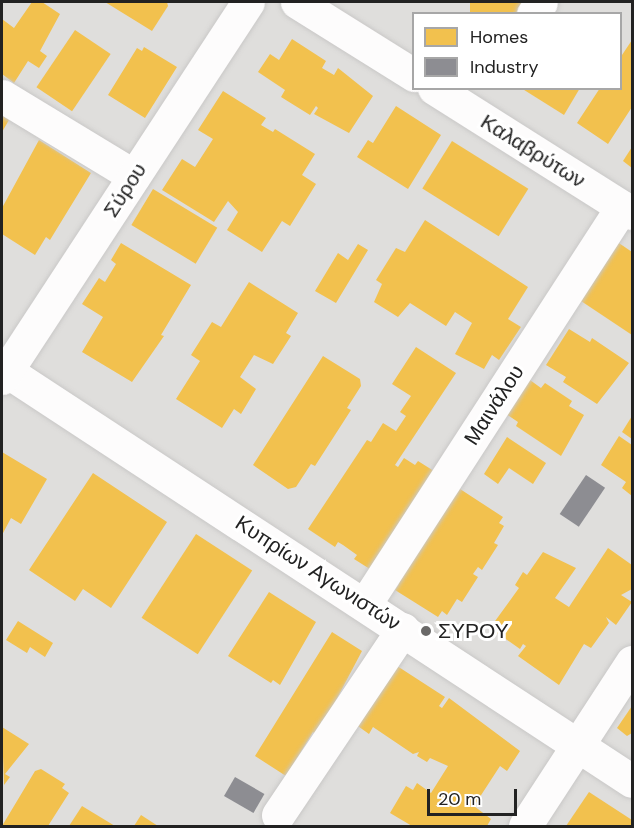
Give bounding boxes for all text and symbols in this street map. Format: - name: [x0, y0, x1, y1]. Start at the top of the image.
- legend: [412, 12, 622, 90]
- text: Homes: [470, 25, 528, 49]
- text: Industry: [470, 55, 539, 79]
- street label: Καλαβρύτων: [476, 109, 590, 193]
- street label: Σύρου: [98, 158, 152, 222]
- street label: Μαινάλου: [459, 360, 529, 450]
- street label: Κυπρίων Αγωνιστών: [231, 510, 405, 636]
- place label: ΣΥΡΟΥ: [438, 618, 509, 644]
- marker: ΣΥΡΟΥ: [419, 624, 433, 638]
- scale bar: [430, 777, 520, 815]
- text: 20 m: [438, 787, 481, 811]

